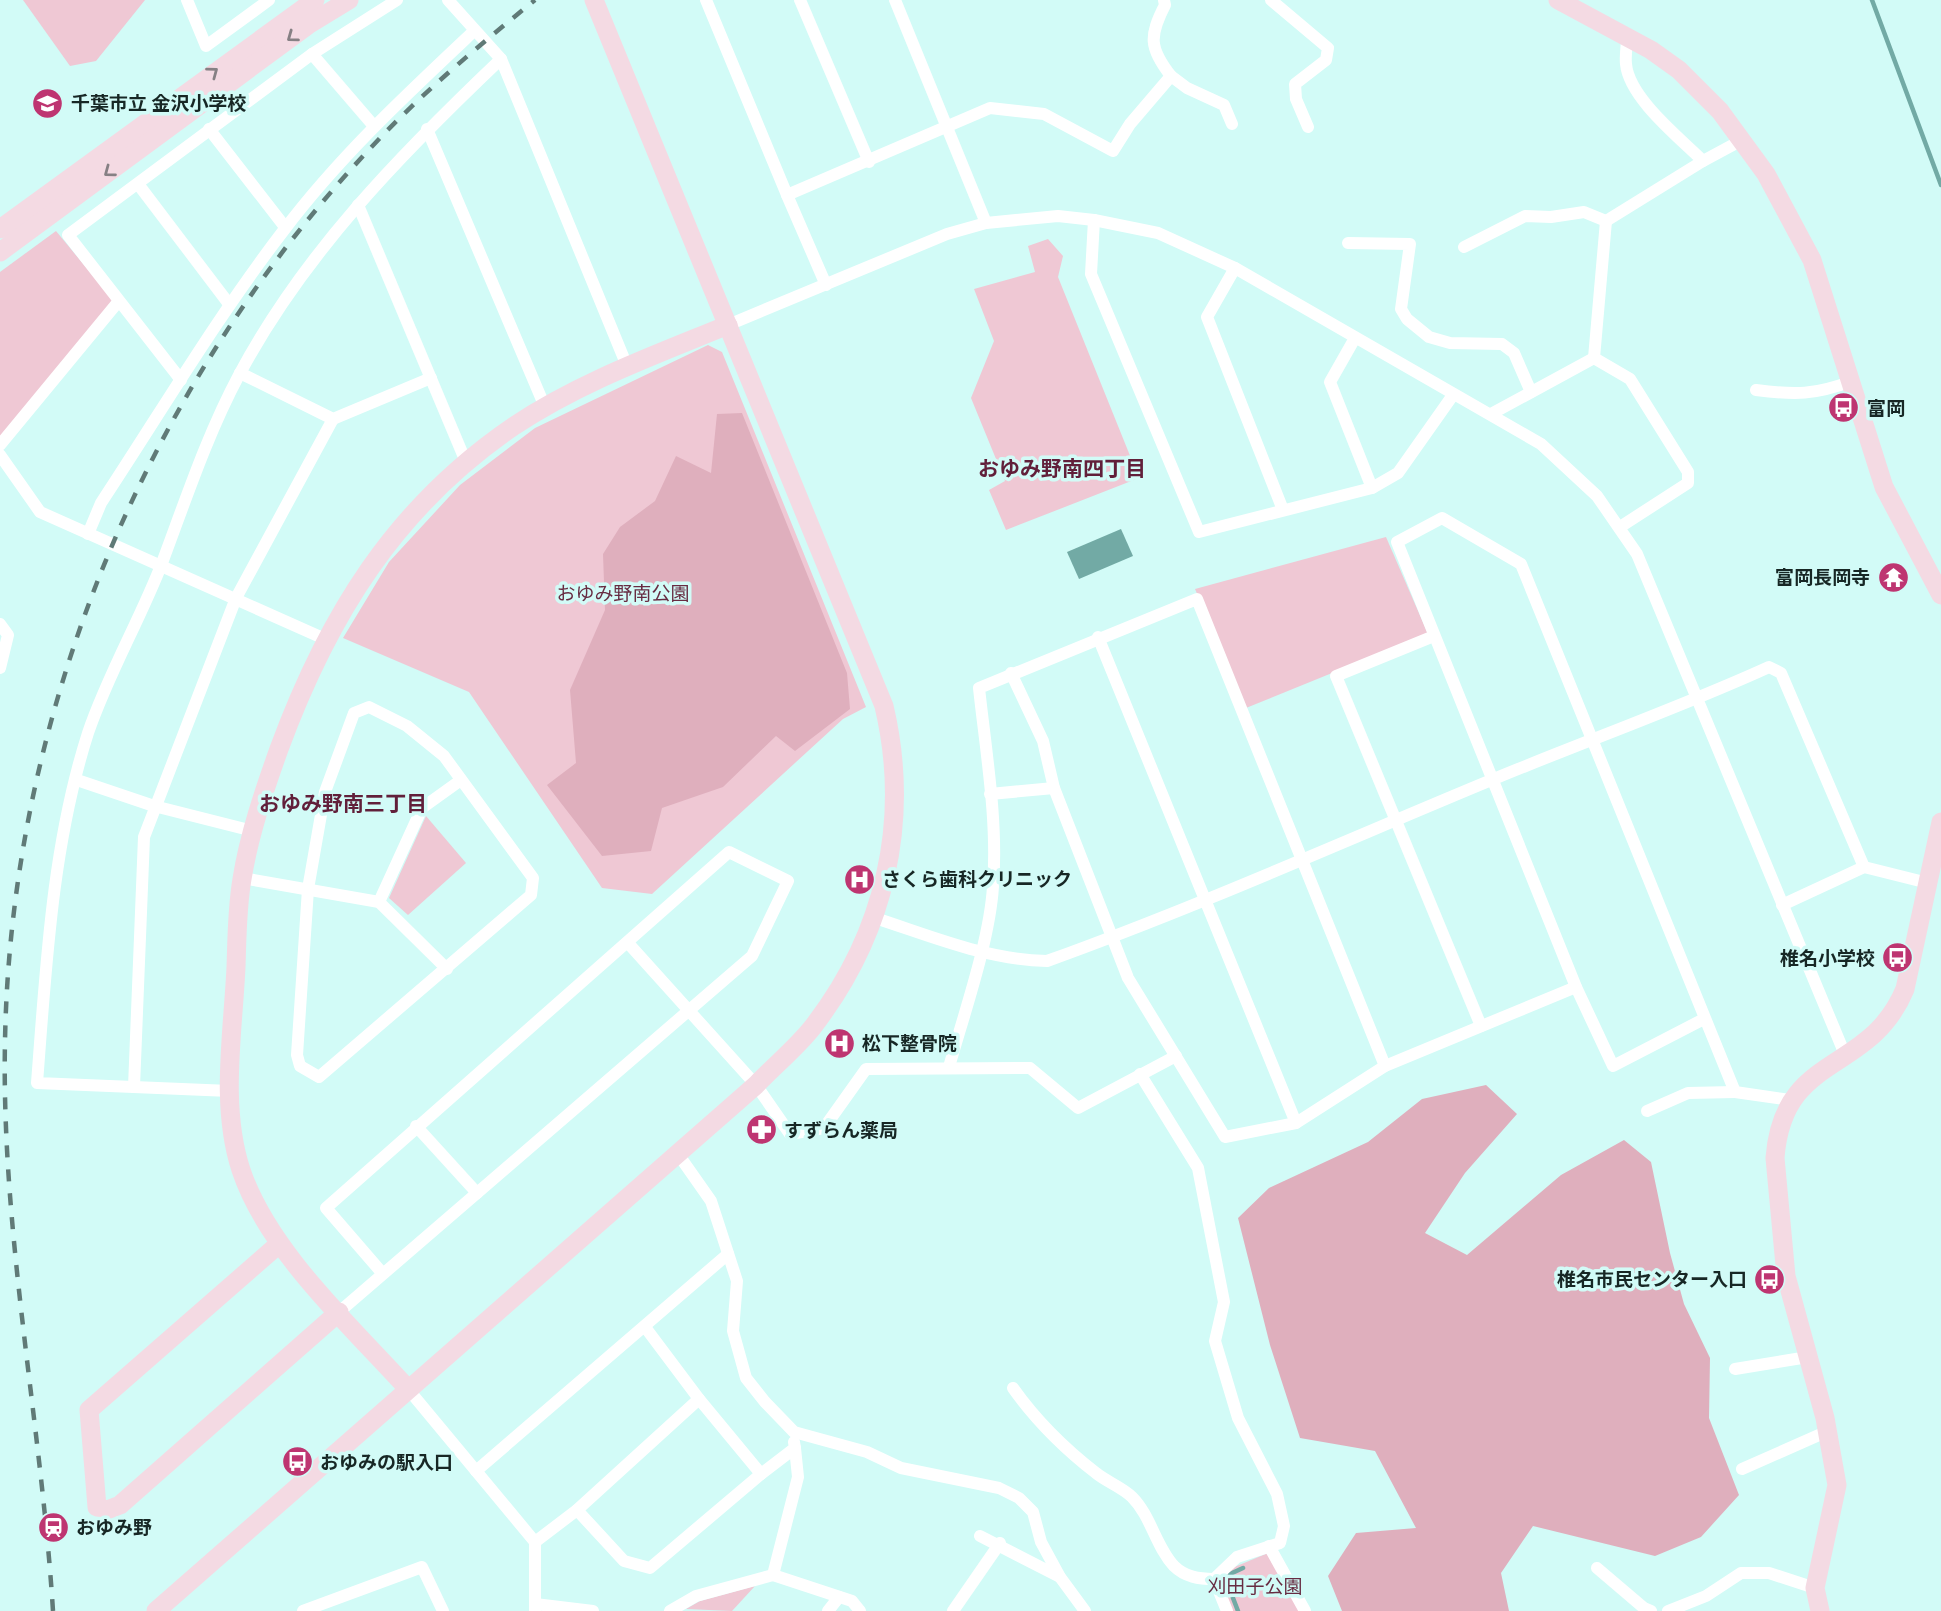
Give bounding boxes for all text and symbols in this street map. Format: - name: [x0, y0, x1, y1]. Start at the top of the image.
- one-way arrow: [287, 28, 300, 41]
- one-way arrow: [205, 67, 217, 80]
- school or university icon: 千葉市立 金沢小学校: [31, 86, 65, 120]
- place label: 千葉市立 金沢小学校: [71, 92, 247, 115]
- one-way arrow: [104, 164, 117, 176]
- bus stop icon: 富岡: [1827, 391, 1861, 425]
- place label: 富岡: [1867, 397, 1905, 420]
- district label: おゆみ野南四丁目: [978, 456, 1146, 481]
- temple icon: 富岡長岡寺: [1876, 560, 1910, 594]
- place label: 富岡長岡寺: [1775, 566, 1870, 589]
- park label: おゆみ野南公園: [556, 582, 690, 605]
- district label: おゆみ野南三丁目: [259, 791, 427, 816]
- hospital icon: さくら歯科クリニック: [842, 862, 876, 896]
- place label: さくら歯科クリニック: [882, 868, 1072, 891]
- bus stop icon: 椎名小学校: [1881, 941, 1915, 975]
- place label: 椎名小学校: [1780, 947, 1875, 970]
- hospital icon: 松下整骨院: [822, 1026, 856, 1060]
- place label: 松下整骨院: [862, 1032, 957, 1055]
- pharmacy icon: すずらん薬局: [744, 1113, 778, 1147]
- place label: すずらん薬局: [784, 1119, 898, 1142]
- bus stop icon: 椎名市民センター入口: [1753, 1262, 1787, 1296]
- place label: 椎名市民センター入口: [1557, 1268, 1747, 1291]
- bus stop icon: おゆみの駅入口: [280, 1445, 314, 1479]
- place label: おゆみの駅入口: [320, 1451, 453, 1474]
- station icon: おゆみ野: [36, 1510, 70, 1544]
- place label: おゆみ野: [76, 1516, 152, 1539]
- park label: 刈田子公園: [1207, 1575, 1303, 1598]

